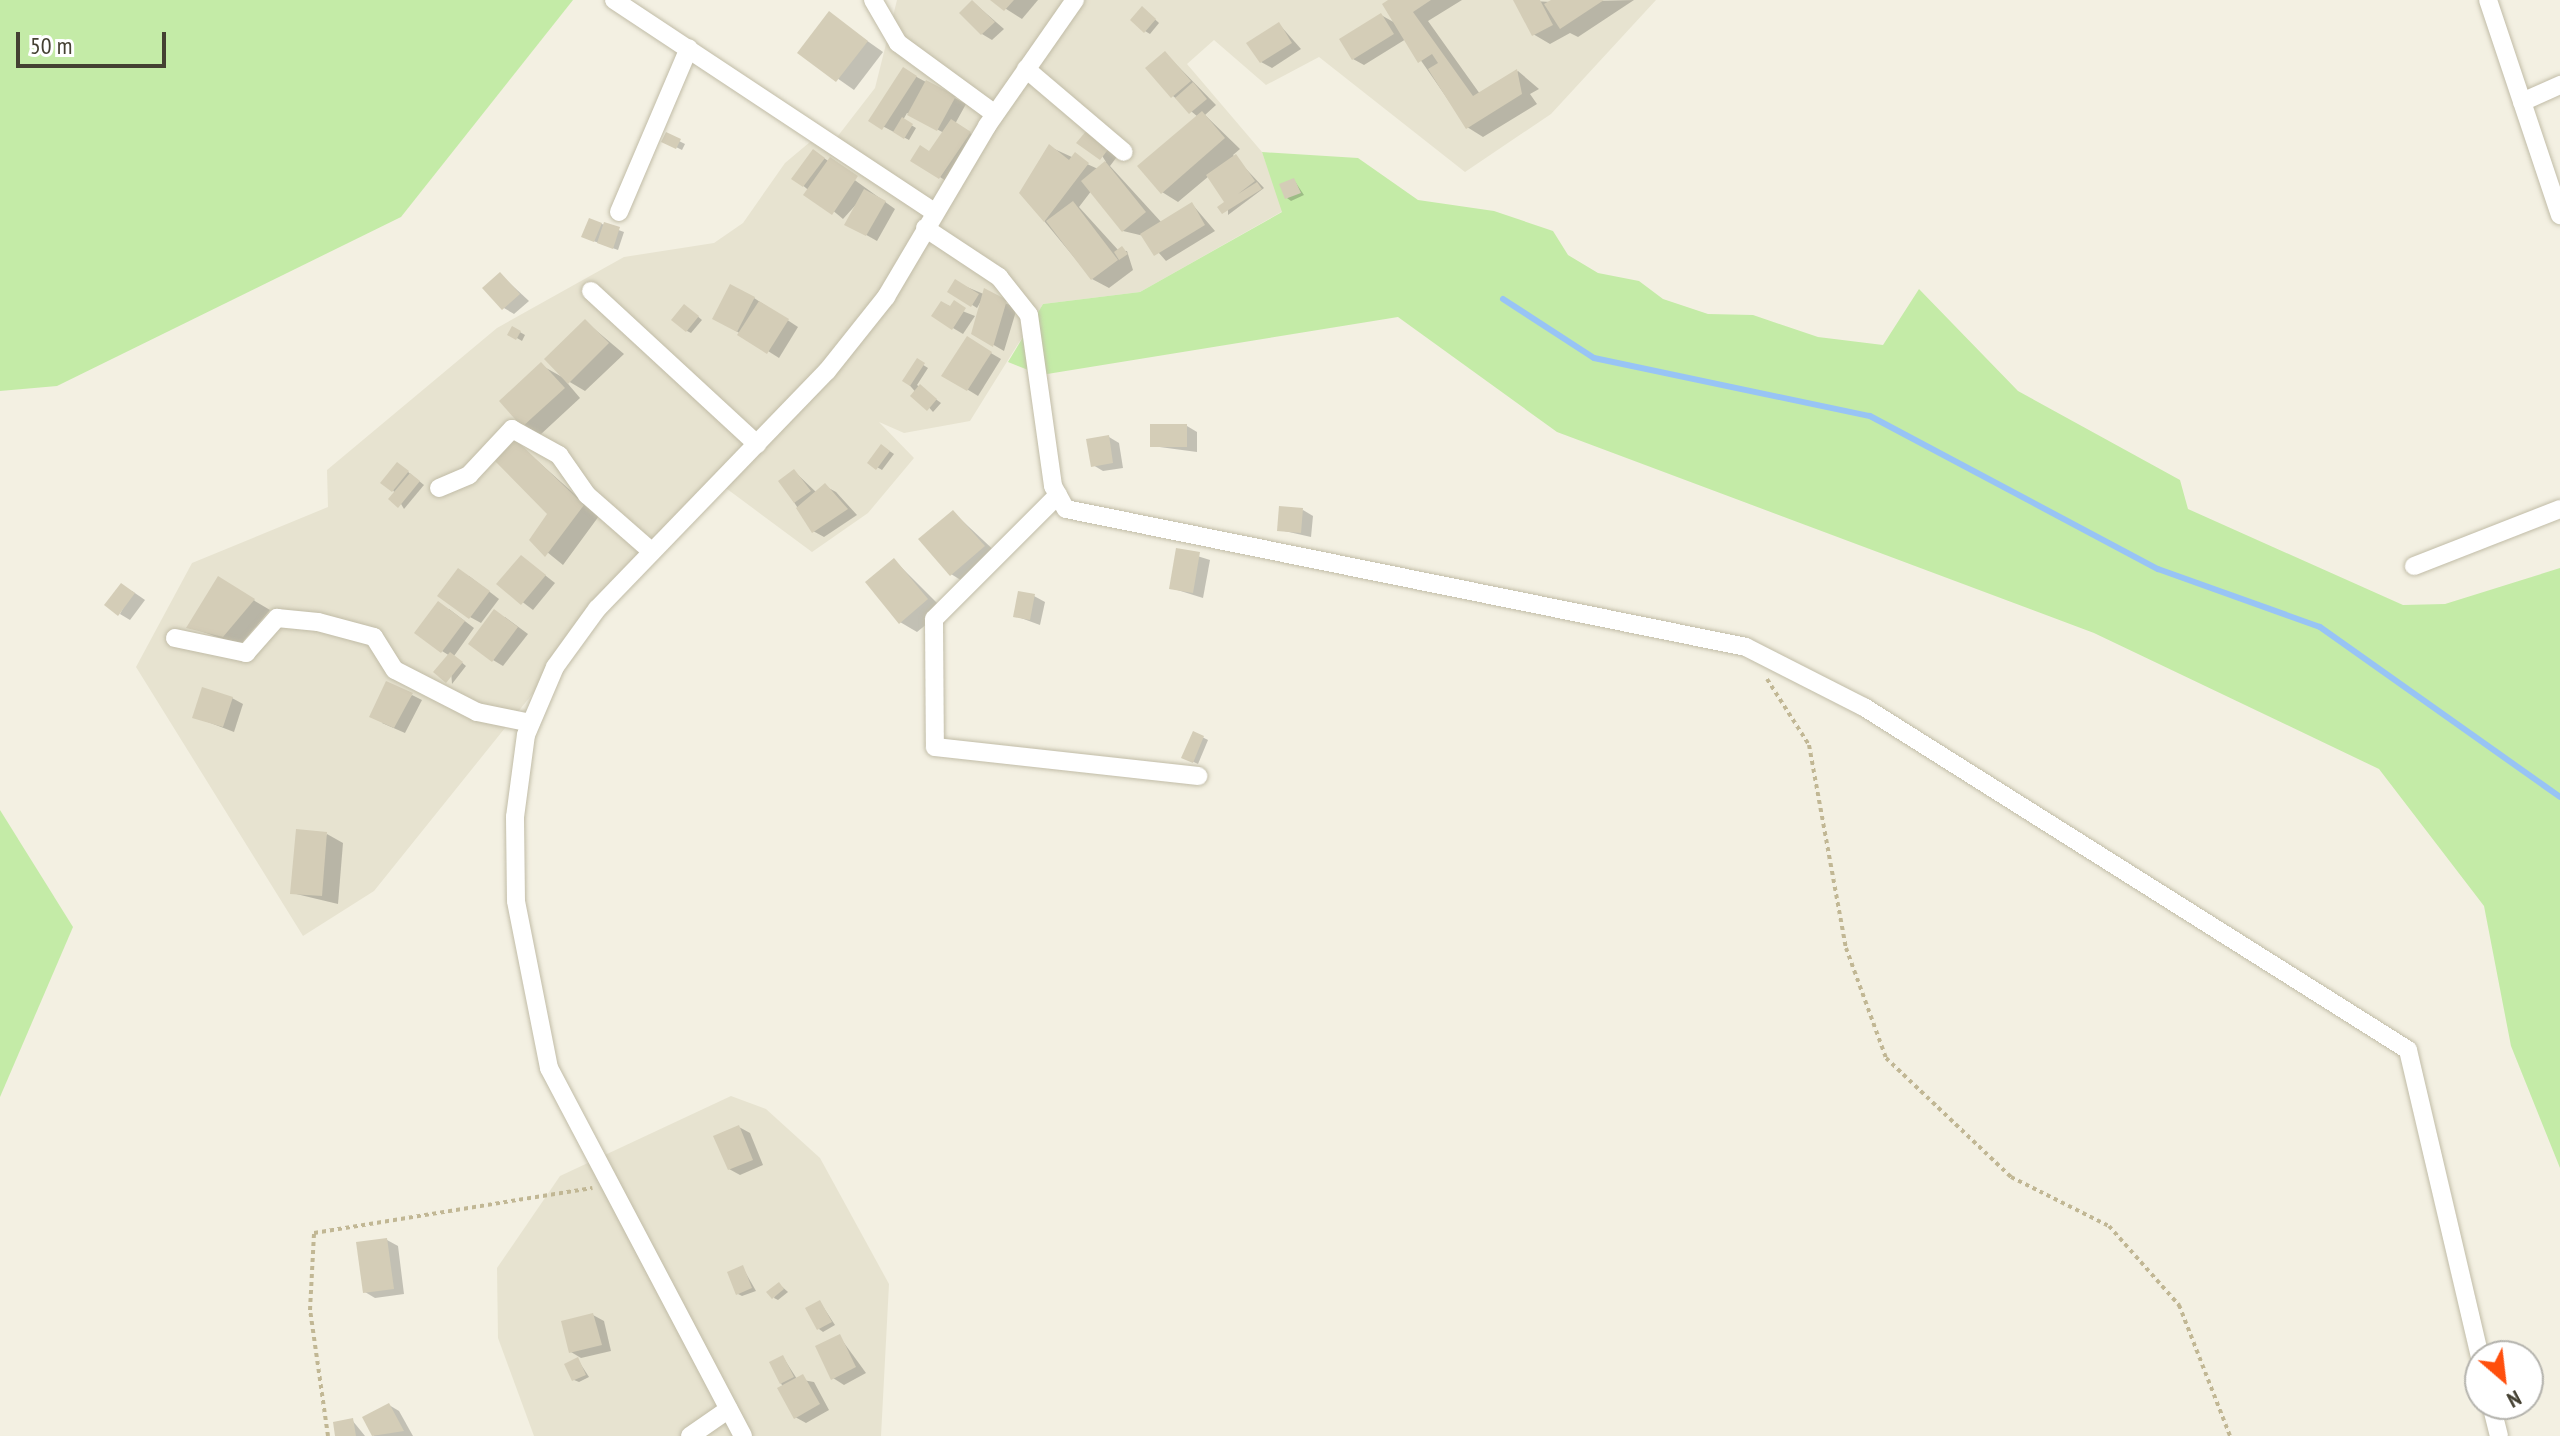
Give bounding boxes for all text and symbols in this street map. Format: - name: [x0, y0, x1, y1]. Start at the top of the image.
- scale bar: [20, 16, 170, 66]
- text: 50 m: [30, 30, 72, 61]
- north arrow: [2464, 1340, 2544, 1420]
- text: N: [2503, 1384, 2526, 1415]

